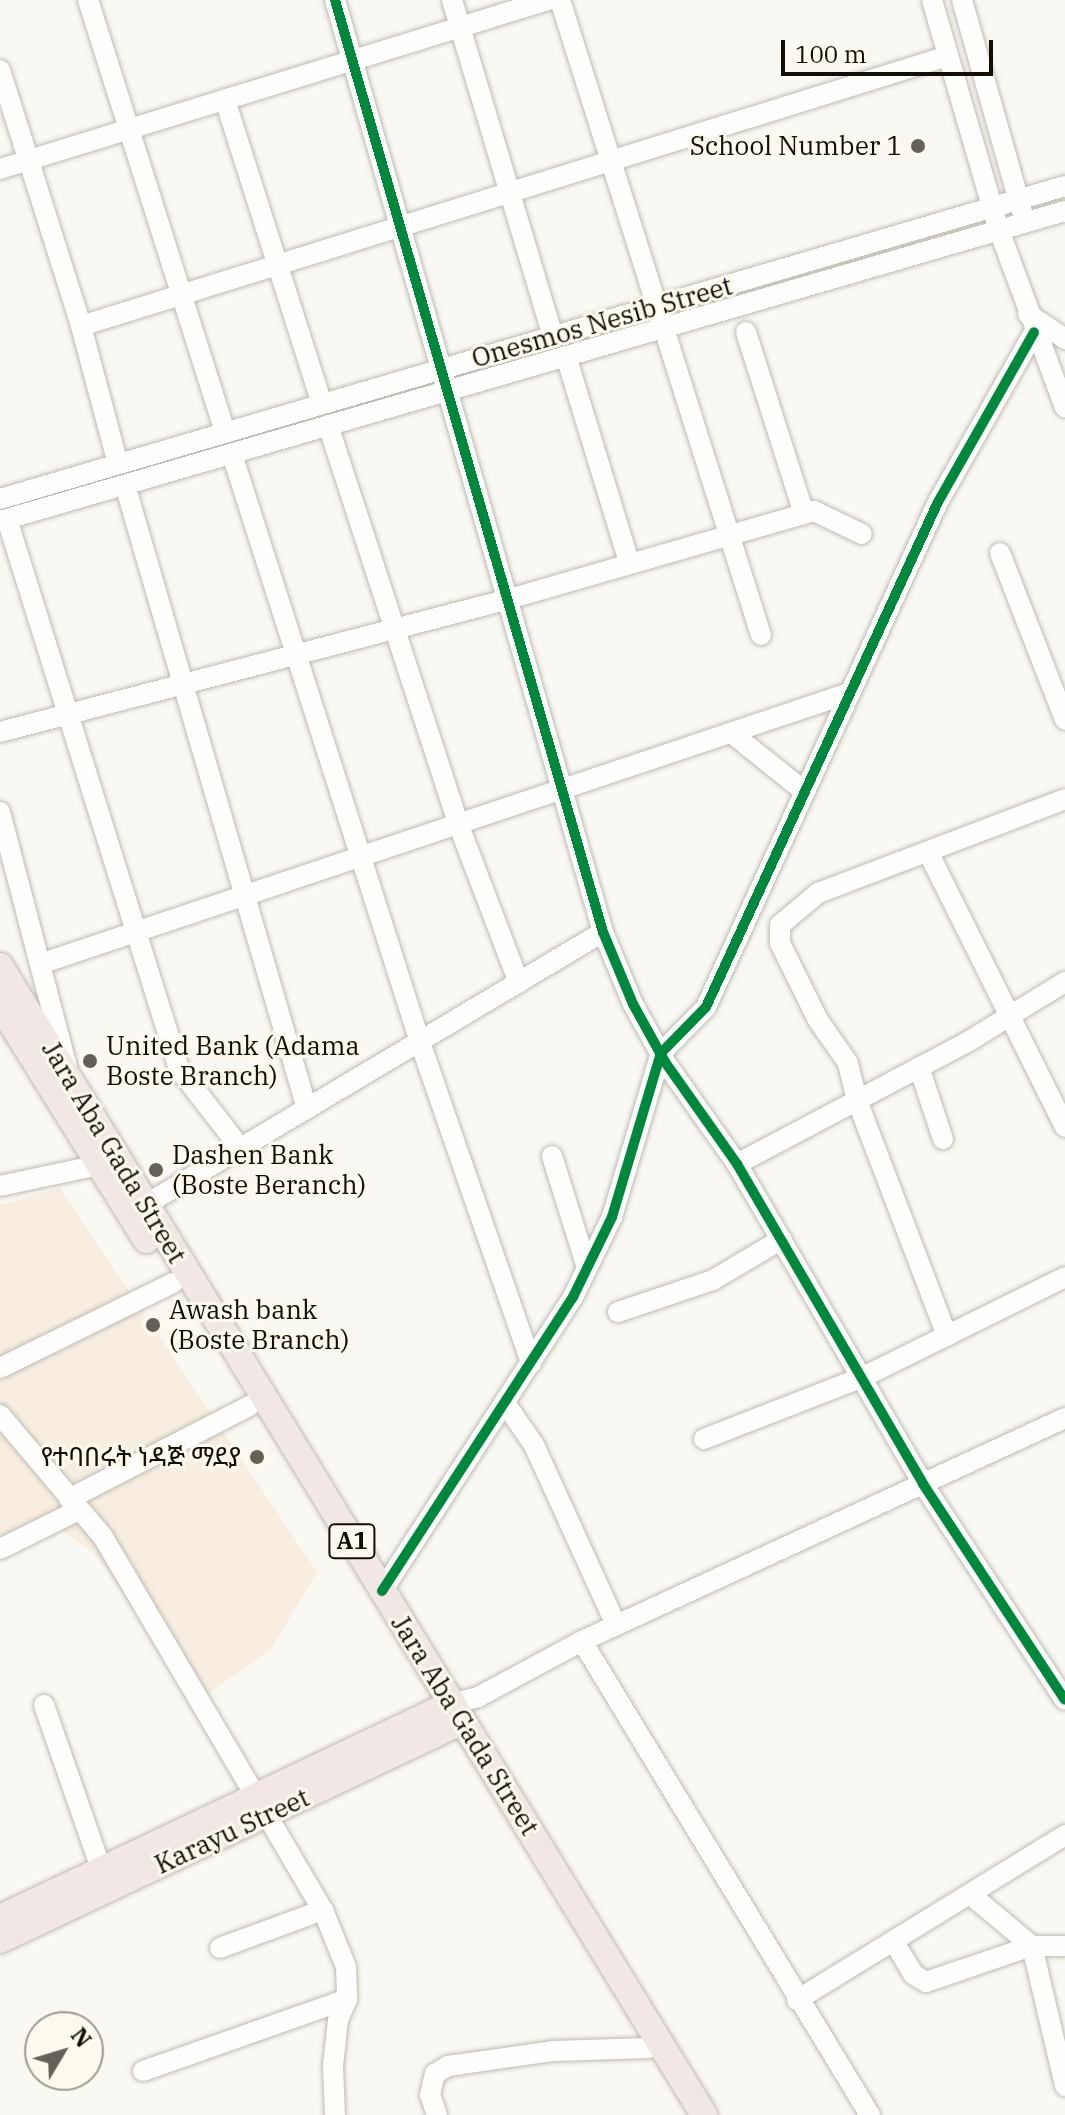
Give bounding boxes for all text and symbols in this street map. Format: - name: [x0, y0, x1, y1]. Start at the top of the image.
- scale bar: [785, 24, 997, 74]
- text: 100 m: [795, 38, 867, 70]
- place label: School Number 1: [690, 130, 902, 162]
- marker: School Number 1: [909, 137, 927, 155]
- street label: Onesmos Nesib Street: [468, 270, 736, 374]
- place label: United Bank (Adama Boste Branch): [106, 1030, 360, 1092]
- street label: Jara Aba Gada Street: [35, 1035, 193, 1269]
- marker: United Bank (Adama Boste Branch): [81, 1052, 99, 1070]
- place label: Dashen Bank (Boste Beranch): [172, 1139, 366, 1200]
- marker: Dashen Bank (Boste Beranch): [147, 1161, 165, 1179]
- place label: Awash bank (Boste Branch): [169, 1294, 349, 1356]
- marker: Awash bank (Boste Branch): [144, 1316, 162, 1334]
- place label: የተባበሩት ነዳጅ ማደያ: [41, 1441, 241, 1473]
- marker: የተባበሩት ነዳጅ ማደያ: [248, 1448, 266, 1466]
- road number: A1: [328, 1521, 376, 1561]
- street label: Jara Aba Gada Street: [385, 1609, 545, 1841]
- street label: Karayu Street: [150, 1782, 314, 1880]
- north arrow: [24, 2011, 104, 2091]
- text: N: [65, 2021, 99, 2053]

